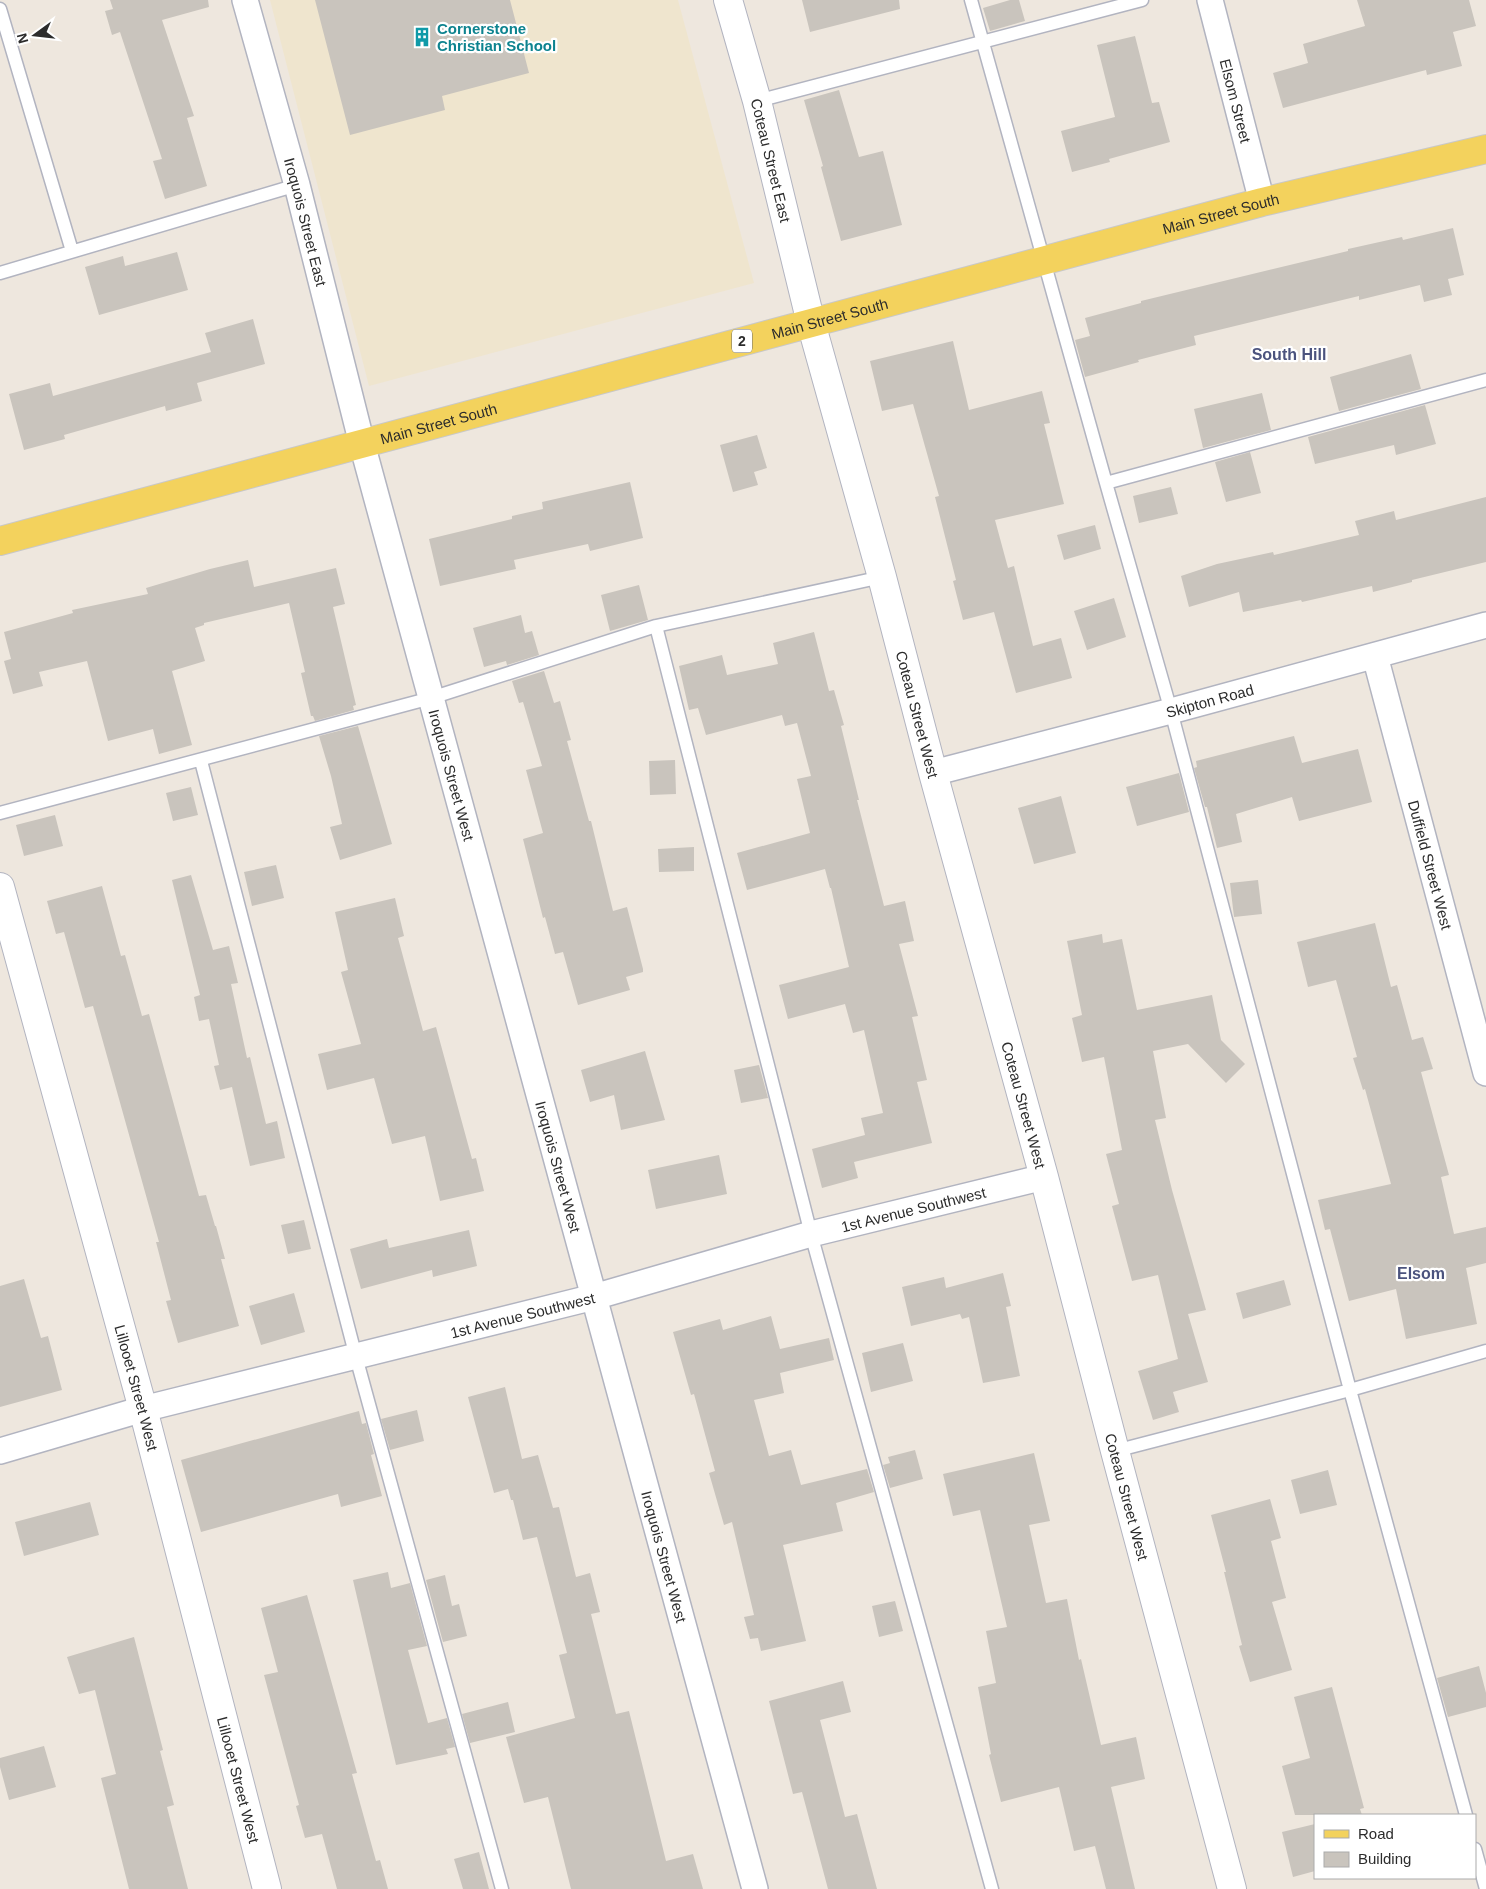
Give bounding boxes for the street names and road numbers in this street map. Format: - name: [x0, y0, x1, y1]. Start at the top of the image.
- street label: Elsom Street: [1217, 57, 1255, 145]
- street label: Coteau Street East: [748, 97, 795, 225]
- street label: Iroquois Street East: [281, 156, 331, 288]
- street label: Main Street South: [1161, 190, 1281, 237]
- street label: Main Street South: [769, 294, 890, 342]
- road number: 2: [732, 330, 752, 352]
- street label: Main Street South: [378, 399, 499, 447]
- street label: Coteau Street West: [893, 649, 943, 780]
- street label: Skipton Road: [1164, 680, 1255, 721]
- street label: Iroquois Street West: [426, 707, 478, 843]
- street label: Duffield Street West: [1405, 798, 1456, 932]
- street label: Coteau Street West: [999, 1040, 1050, 1171]
- street label: Iroquois Street West: [533, 1099, 585, 1235]
- street label: 1st Avenue Southwest: [839, 1183, 988, 1235]
- street label: 1st Avenue Southwest: [448, 1288, 597, 1341]
- street label: Lillooet Street West: [112, 1323, 162, 1453]
- street label: Coteau Street West: [1102, 1431, 1152, 1563]
- street label: Iroquois Street West: [639, 1489, 691, 1625]
- street label: Lillooet Street West: [214, 1715, 263, 1845]

